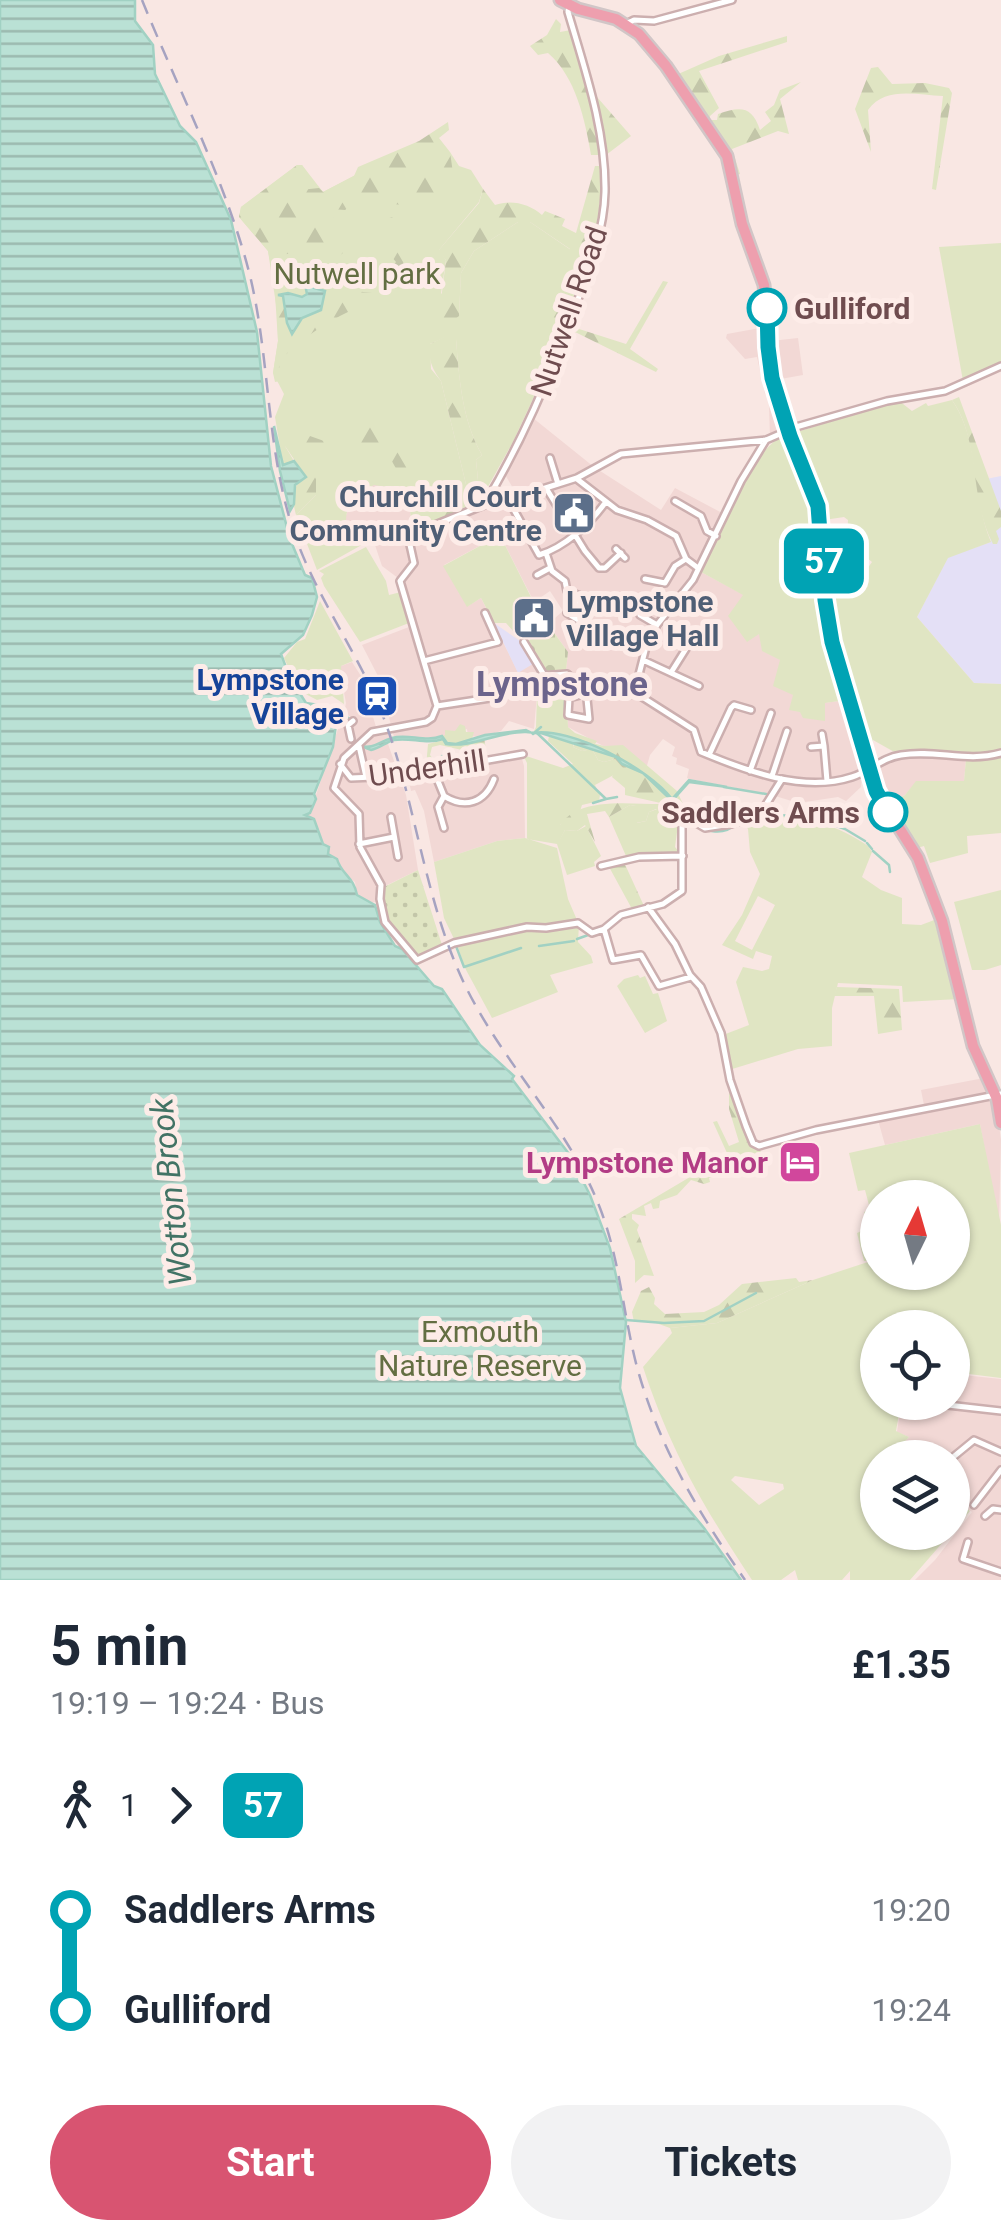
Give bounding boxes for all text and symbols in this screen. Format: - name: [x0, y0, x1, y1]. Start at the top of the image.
- street label: Nutwell Road: [524, 222, 614, 400]
- park label: Nutwell park: [274, 256, 441, 291]
- marker: Gulliford: [748, 289, 786, 327]
- place label: Gulliford: [794, 291, 910, 326]
- place label: Churchill Court Community Centre: [289, 479, 542, 548]
- public building icon: Churchill Court Community Centre: [551, 490, 597, 536]
- line badge: 57: [779, 528, 869, 594]
- text: 57: [804, 541, 844, 582]
- place label: Lympstone Village Hall: [566, 584, 719, 653]
- public building icon: Lympstone Village Hall: [511, 595, 557, 641]
- place label: Lympstone Village: [197, 662, 344, 731]
- district label: Lympstone: [476, 664, 648, 705]
- station icon: Lympstone Village: [354, 673, 400, 719]
- street label: Underhill: [366, 742, 488, 794]
- marker: Saddlers Arms: [869, 793, 907, 831]
- place label: Saddlers Arms: [661, 795, 860, 830]
- water label: Wotton Brook: [142, 1095, 200, 1288]
- hotel icon: Lympstone Manor: [777, 1139, 823, 1185]
- place label: Lympstone Manor: [526, 1145, 768, 1180]
- north arrow: [860, 1180, 970, 1290]
- map controls: [860, 1180, 970, 1550]
- button: locate: [860, 1310, 970, 1420]
- park label: Exmouth Nature Reserve: [378, 1314, 582, 1383]
- button: layers: [860, 1440, 970, 1550]
- text: 5 min: [50, 1614, 188, 1678]
- text: £1.35: [852, 1643, 951, 1687]
- text: 19:19 – 19:24 · Bus: [50, 1684, 325, 1722]
- icon: walk: [50, 1778, 105, 1833]
- icon: forward: [153, 1778, 208, 1833]
- text: 57: [243, 1785, 283, 1826]
- text: 1: [120, 1786, 138, 1824]
- text: Saddlers Arms: [124, 1888, 376, 1932]
- text: 19:20: [871, 1891, 951, 1929]
- text: Gulliford: [124, 1988, 271, 2032]
- text: 19:24: [871, 1991, 951, 2029]
- button: Start: [50, 2105, 491, 2220]
- button: Tickets: [511, 2105, 951, 2220]

